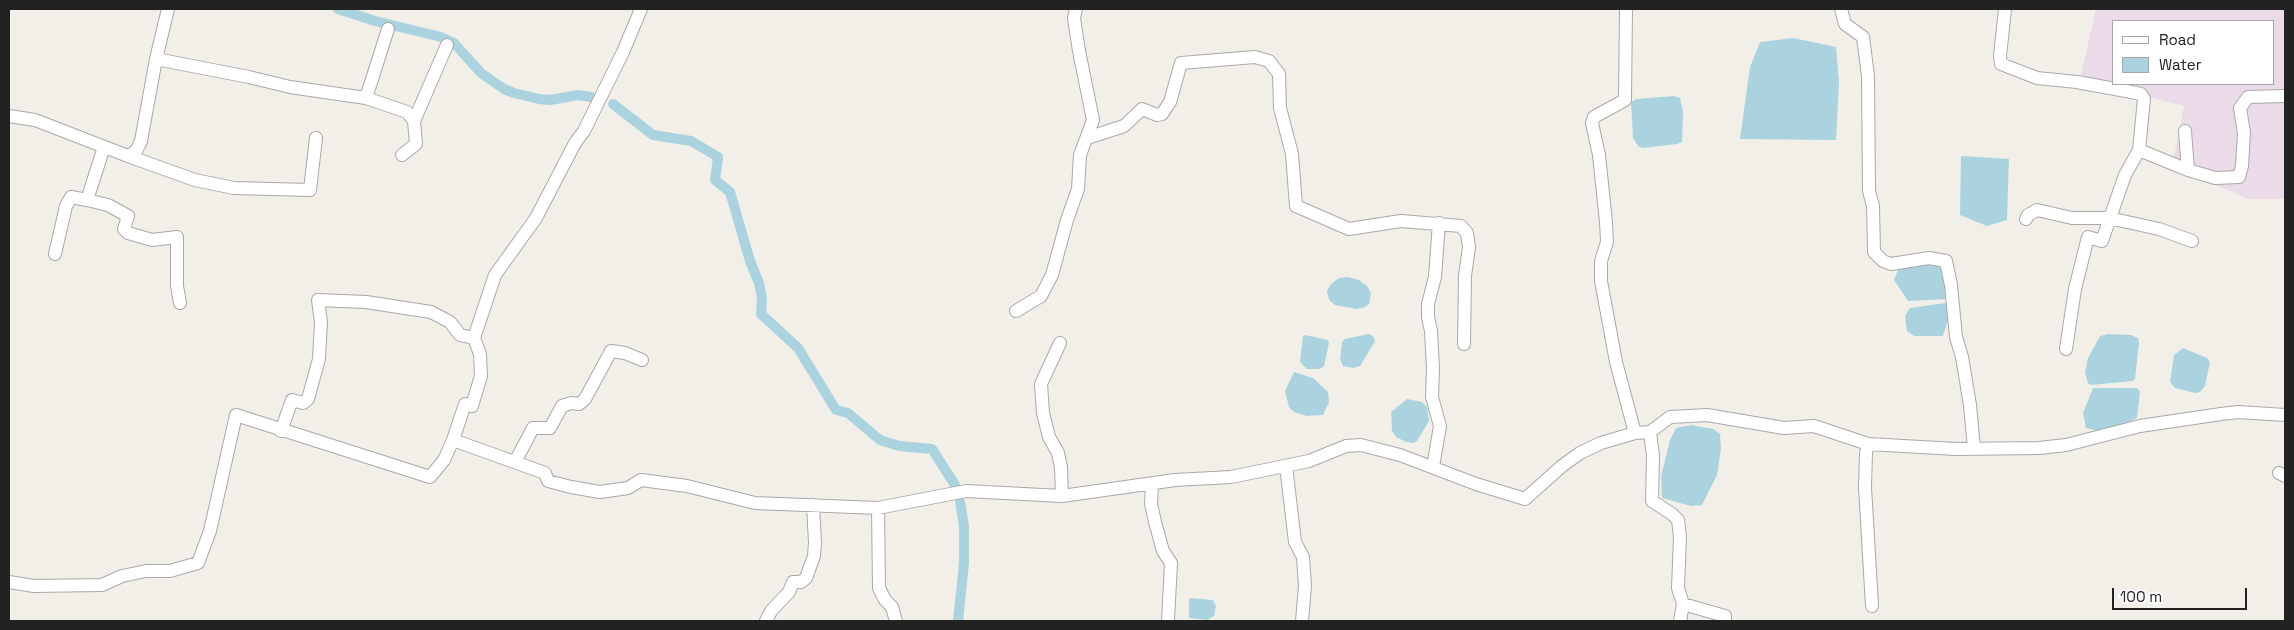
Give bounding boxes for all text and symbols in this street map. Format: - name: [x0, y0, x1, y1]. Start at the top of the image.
- legend: [2112, 20, 2274, 85]
- text: Road: [2159, 30, 2196, 49]
- text: Water: [2159, 55, 2201, 74]
- scale bar: [2114, 578, 2249, 610]
- text: 100 m: [2120, 587, 2162, 606]

